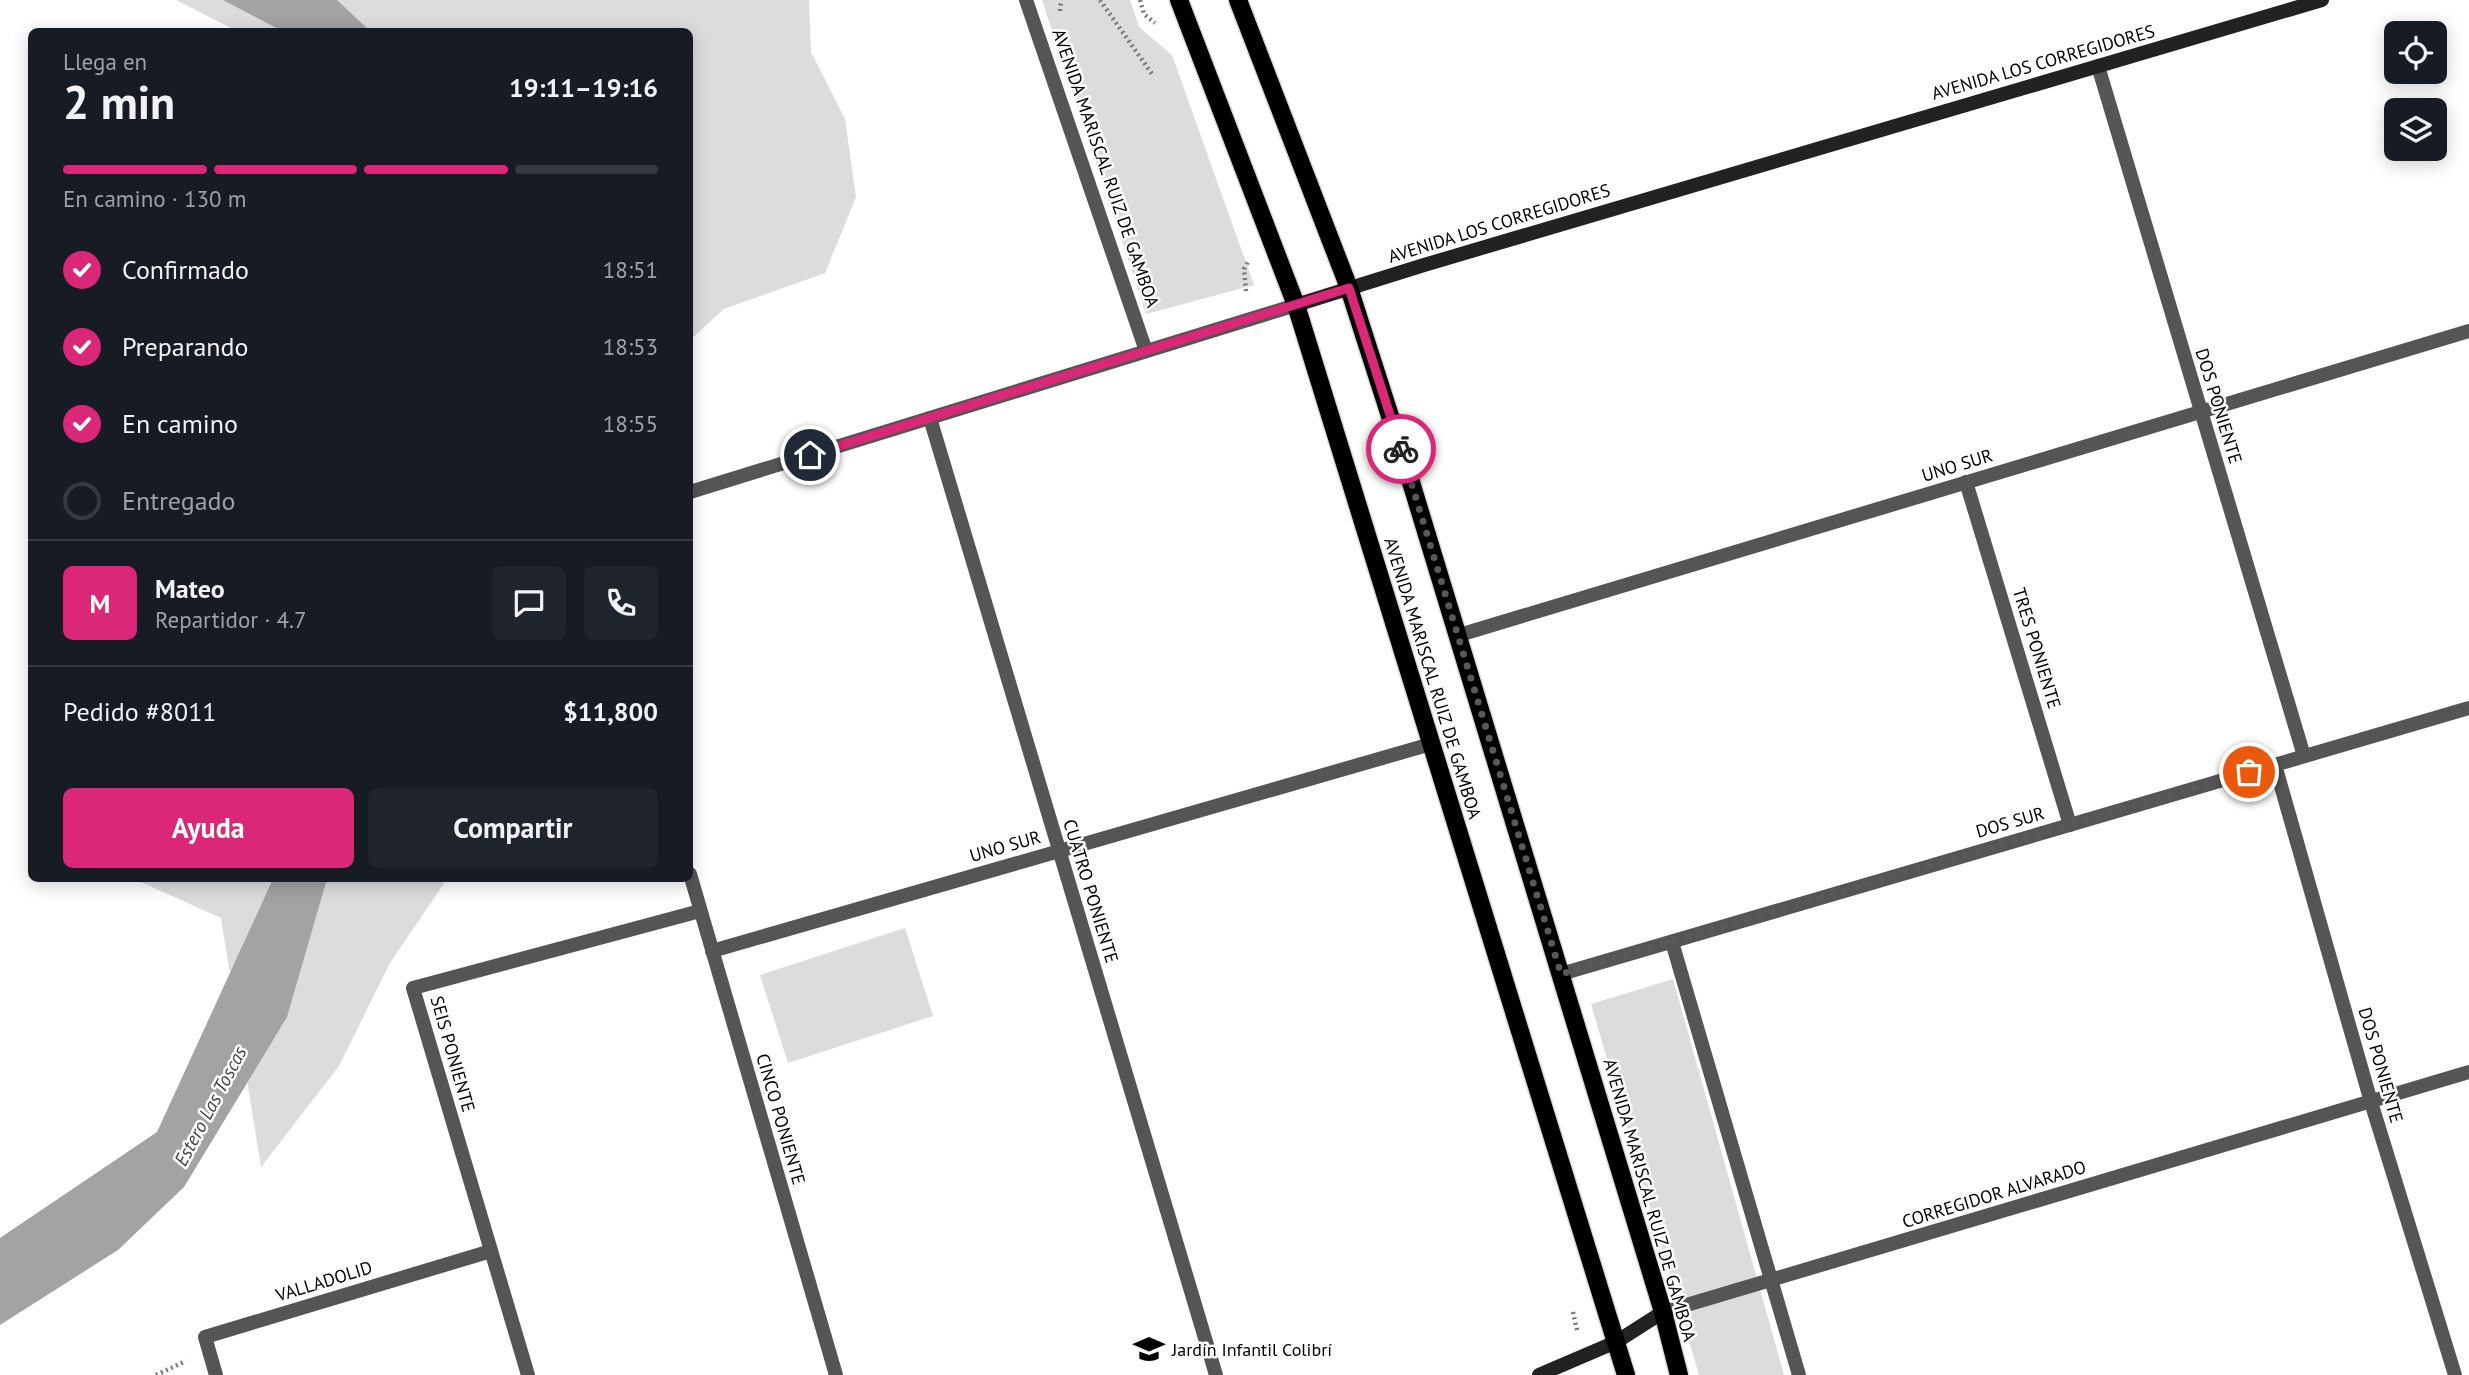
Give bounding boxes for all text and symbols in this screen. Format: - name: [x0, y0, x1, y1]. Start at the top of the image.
- street label: AVENIDA LOS CORREGIDORES: [1929, 19, 2157, 105]
- map controls: [2384, 21, 2447, 161]
- button: locate: [2384, 21, 2447, 84]
- street label: AVENIDA MARISCAL RUIZ DE GAMBOA: [1047, 26, 1165, 311]
- text: Llega en: [63, 47, 147, 76]
- text: 19:11–19:16: [509, 71, 658, 104]
- text: 2 min: [63, 72, 175, 132]
- button: layers: [2384, 98, 2447, 161]
- street label: AVENIDA LOS CORREGIDORES: [1385, 178, 1613, 268]
- text: En camino · 130 m: [63, 184, 246, 213]
- icon: check: [63, 251, 101, 289]
- text: Confirmado: [122, 253, 249, 286]
- text: 18:51: [603, 255, 658, 284]
- icon: check: [63, 328, 101, 366]
- text: Preparando: [122, 330, 249, 363]
- text: 18:53: [603, 332, 658, 361]
- street label: DOS PONIENTE: [2191, 346, 2247, 466]
- icon: check: [63, 405, 101, 443]
- text: En camino: [122, 407, 238, 440]
- text: 18:55: [603, 409, 658, 438]
- courier: [1366, 414, 1436, 484]
- pin: [780, 425, 840, 485]
- icon: bike: [1382, 430, 1420, 468]
- icon: home: [791, 436, 829, 474]
- street label: UNO SUR: [1919, 443, 1996, 487]
- text: Entregado: [122, 484, 236, 517]
- street label: AVENIDA MARISCAL RUIZ DE GAMBOA: [1379, 534, 1487, 822]
- button: chat: [492, 566, 566, 640]
- button: phone: [584, 566, 658, 640]
- text: Mateo: [155, 572, 225, 605]
- street label: TRES PONIENTE: [2008, 585, 2066, 711]
- text: M: [90, 587, 110, 620]
- text: Repartidor · 4.7: [155, 605, 307, 634]
- text: Pedido #8011: [63, 695, 216, 728]
- text: $11,800: [563, 695, 658, 728]
- pin: [2219, 742, 2279, 802]
- icon: bag: [2230, 753, 2268, 791]
- button: Ayuda: [63, 788, 354, 868]
- button: Compartir: [368, 788, 658, 868]
- street label: DOS SUR: [1973, 801, 2047, 843]
- street label: CUATRO PONIENTE: [1058, 816, 1124, 966]
- street label: UNO SUR: [967, 825, 1044, 867]
- street label: SEIS PONIENTE: [425, 993, 481, 1115]
- street label: DOS PONIENTE: [2354, 1004, 2408, 1126]
- water label: Estero Las Toscas: [168, 1042, 252, 1170]
- street label: CINCO PONIENTE: [751, 1051, 811, 1187]
- street label: AVENIDA MARISCAL RUIZ DE GAMBOA: [1599, 1056, 1702, 1345]
- street label: CORREGIDOR ALVARADO: [1899, 1155, 2089, 1233]
- street label: VALLADOLID: [272, 1255, 375, 1307]
- school or university icon: Jardín Infantil Colibrí: [1132, 1332, 1166, 1366]
- place label: Jardín Infantil Colibrí: [1171, 1338, 1332, 1361]

